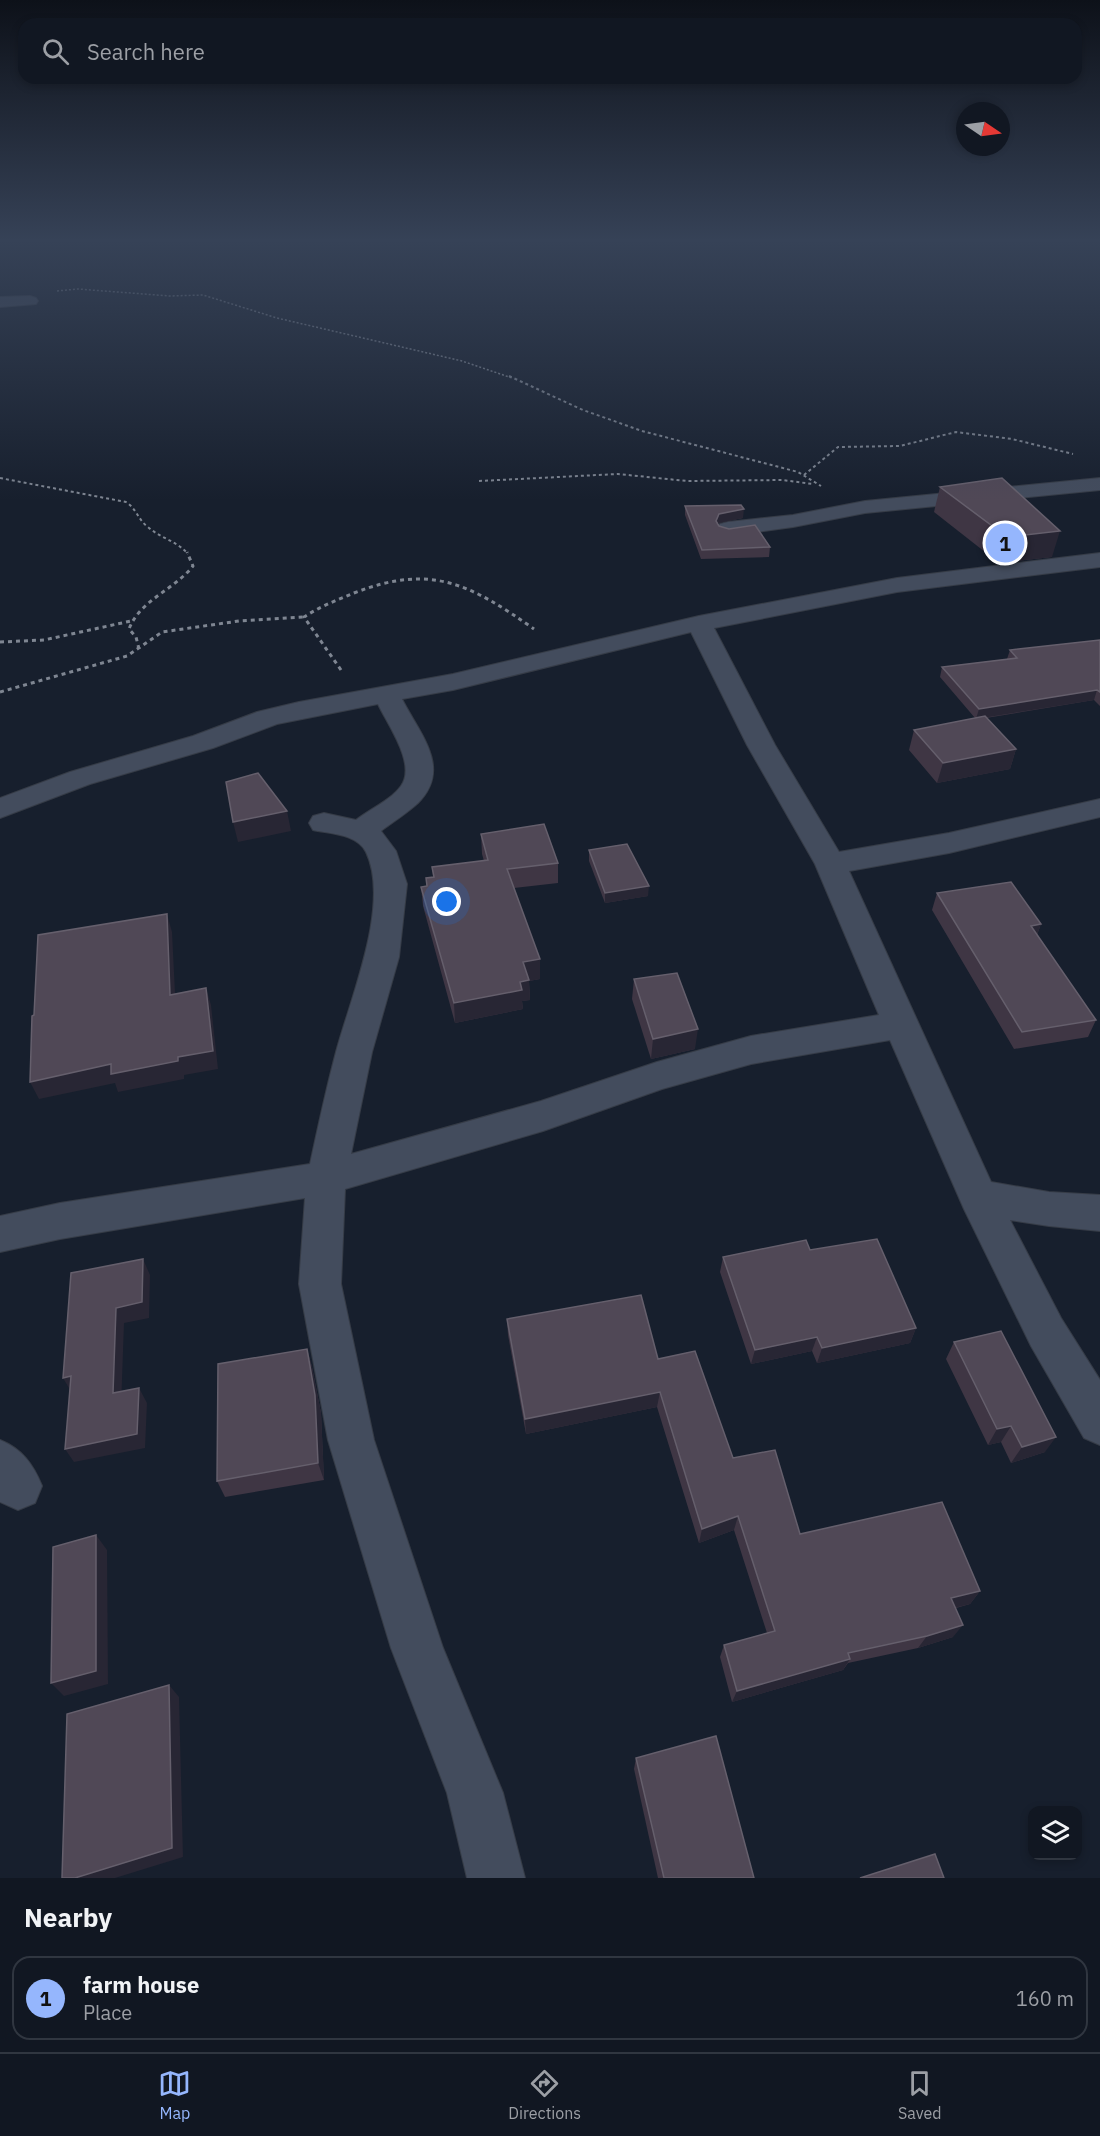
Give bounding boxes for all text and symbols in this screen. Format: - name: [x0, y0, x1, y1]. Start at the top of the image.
- search box: [18, 18, 1082, 84]
- icon: search: [39, 35, 72, 68]
- text: Search here: [87, 37, 205, 66]
- north arrow: [956, 102, 1010, 156]
- pin: 1: [986, 520, 1024, 566]
- your location: [432, 887, 461, 916]
- map controls: [1028, 1806, 1082, 1860]
- button: layers: [1028, 1806, 1082, 1860]
- text: Nearby: [24, 1900, 112, 1934]
- text: farm house: [83, 1970, 199, 1999]
- text: 1: [40, 1985, 52, 2012]
- text: 160 m: [1016, 1985, 1074, 2012]
- text: Place: [83, 1999, 132, 2026]
- tab: Map: [158, 2067, 191, 2123]
- tab: Directions: [508, 2067, 581, 2123]
- tab: Saved: [898, 2067, 942, 2123]

